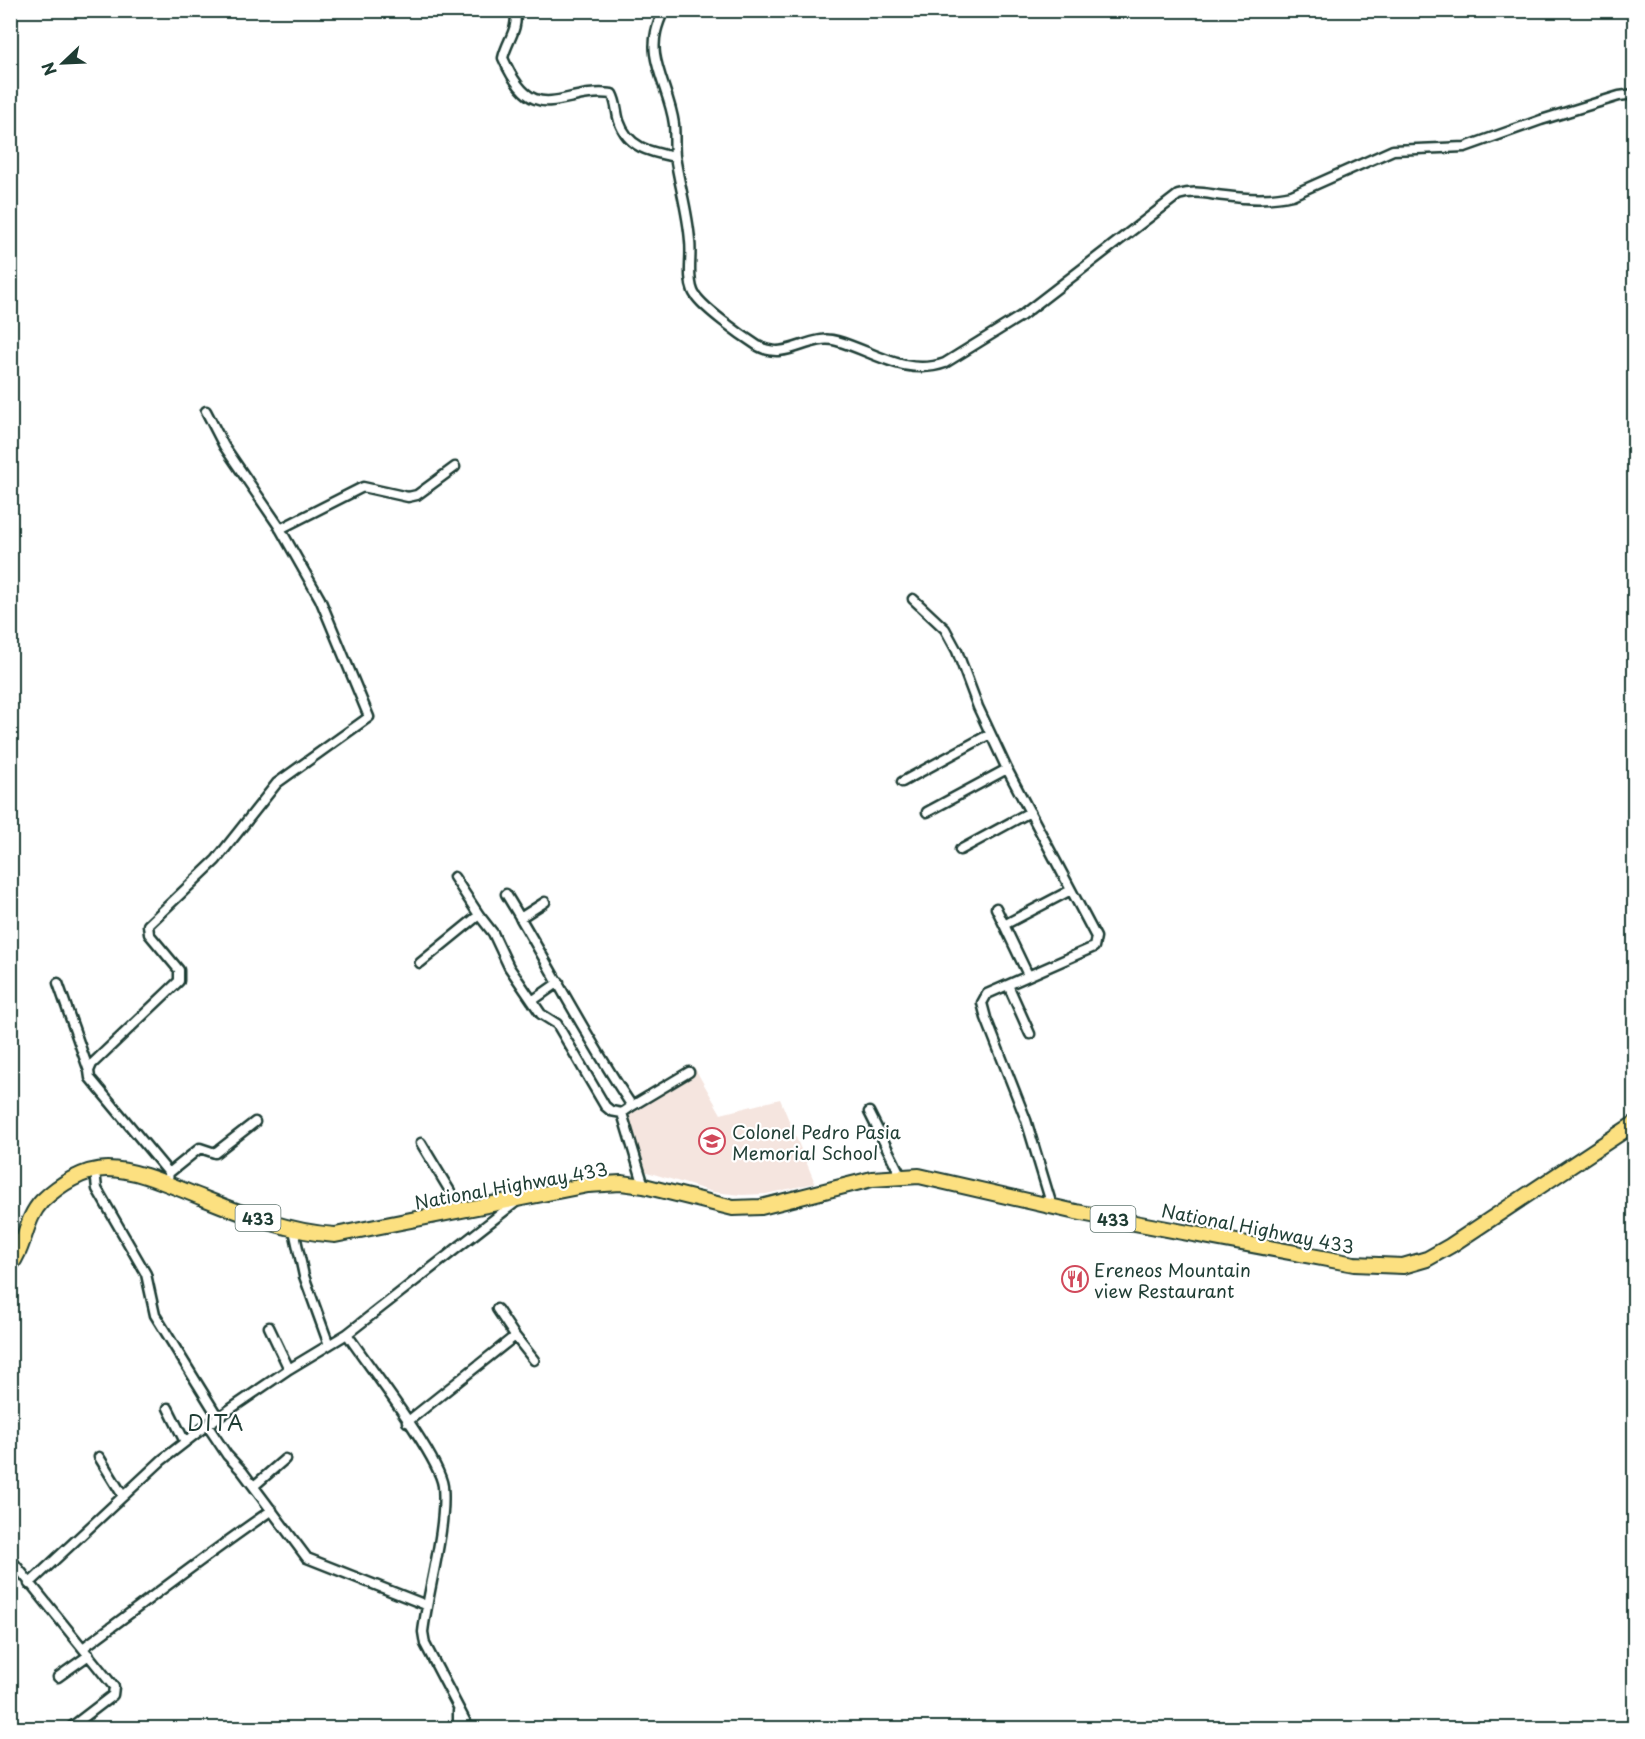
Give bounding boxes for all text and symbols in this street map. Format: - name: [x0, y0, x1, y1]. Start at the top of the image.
- north arrow: [33, 33, 93, 93]
- text: N: [35, 59, 62, 80]
- place label: Colonel Pedro Pasia Memorial School: [732, 1118, 901, 1166]
- school or university icon: Colonel Pedro Pasia Memorial School: [697, 1126, 727, 1156]
- street label: National Highway 433: [412, 1155, 610, 1215]
- street label: National Highway 433: [1159, 1196, 1357, 1260]
- road number: 433: [236, 1205, 280, 1231]
- road number: 433: [1090, 1206, 1136, 1232]
- place label: Ereneos Mountain view Restaurant: [1094, 1256, 1251, 1304]
- restaurant icon: Ereneos Mountain view Restaurant: [1060, 1264, 1090, 1294]
- district label: DITA: [187, 1406, 245, 1438]

